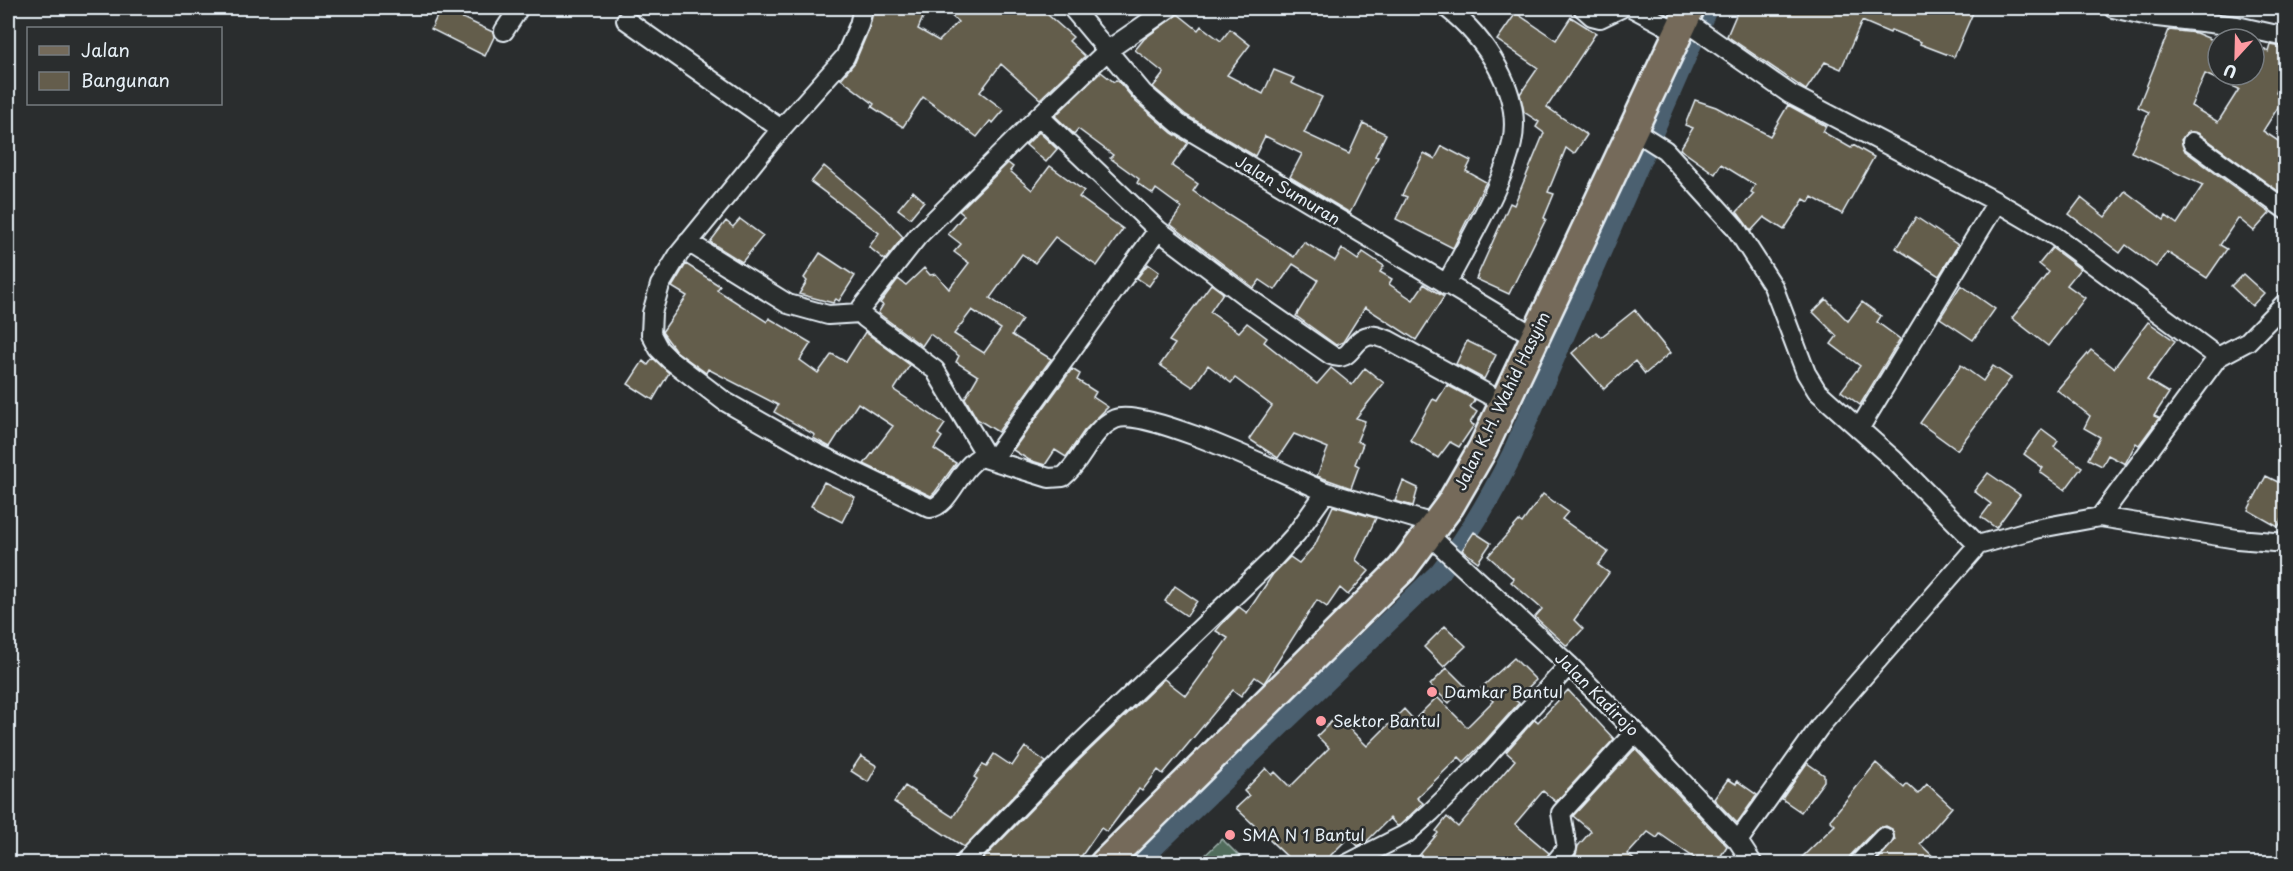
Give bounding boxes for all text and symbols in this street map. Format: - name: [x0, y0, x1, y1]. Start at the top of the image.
- legend: [27, 27, 222, 105]
- north arrow: [2206, 27, 2266, 87]
- text: Jalan: [81, 36, 130, 63]
- text: U: [2220, 58, 2240, 85]
- text: Bangunan: [81, 66, 170, 93]
- street label: Jalan Sumuran: [1231, 148, 1346, 230]
- street label: Jalan K.H. Wahid Hasyim: [1447, 307, 1555, 494]
- street label: Jalan Kadirojo: [1550, 646, 1645, 741]
- place label: Damkar Bantul: [1444, 679, 1563, 703]
- marker: Damkar Bantul: [1425, 685, 1439, 699]
- place label: Sektor Bantul: [1333, 708, 1440, 732]
- marker: Sektor Bantul: [1314, 714, 1328, 728]
- place label: SMA N 1 Bantul: [1242, 822, 1365, 846]
- marker: SMA N 1 Bantul: [1223, 828, 1237, 842]

